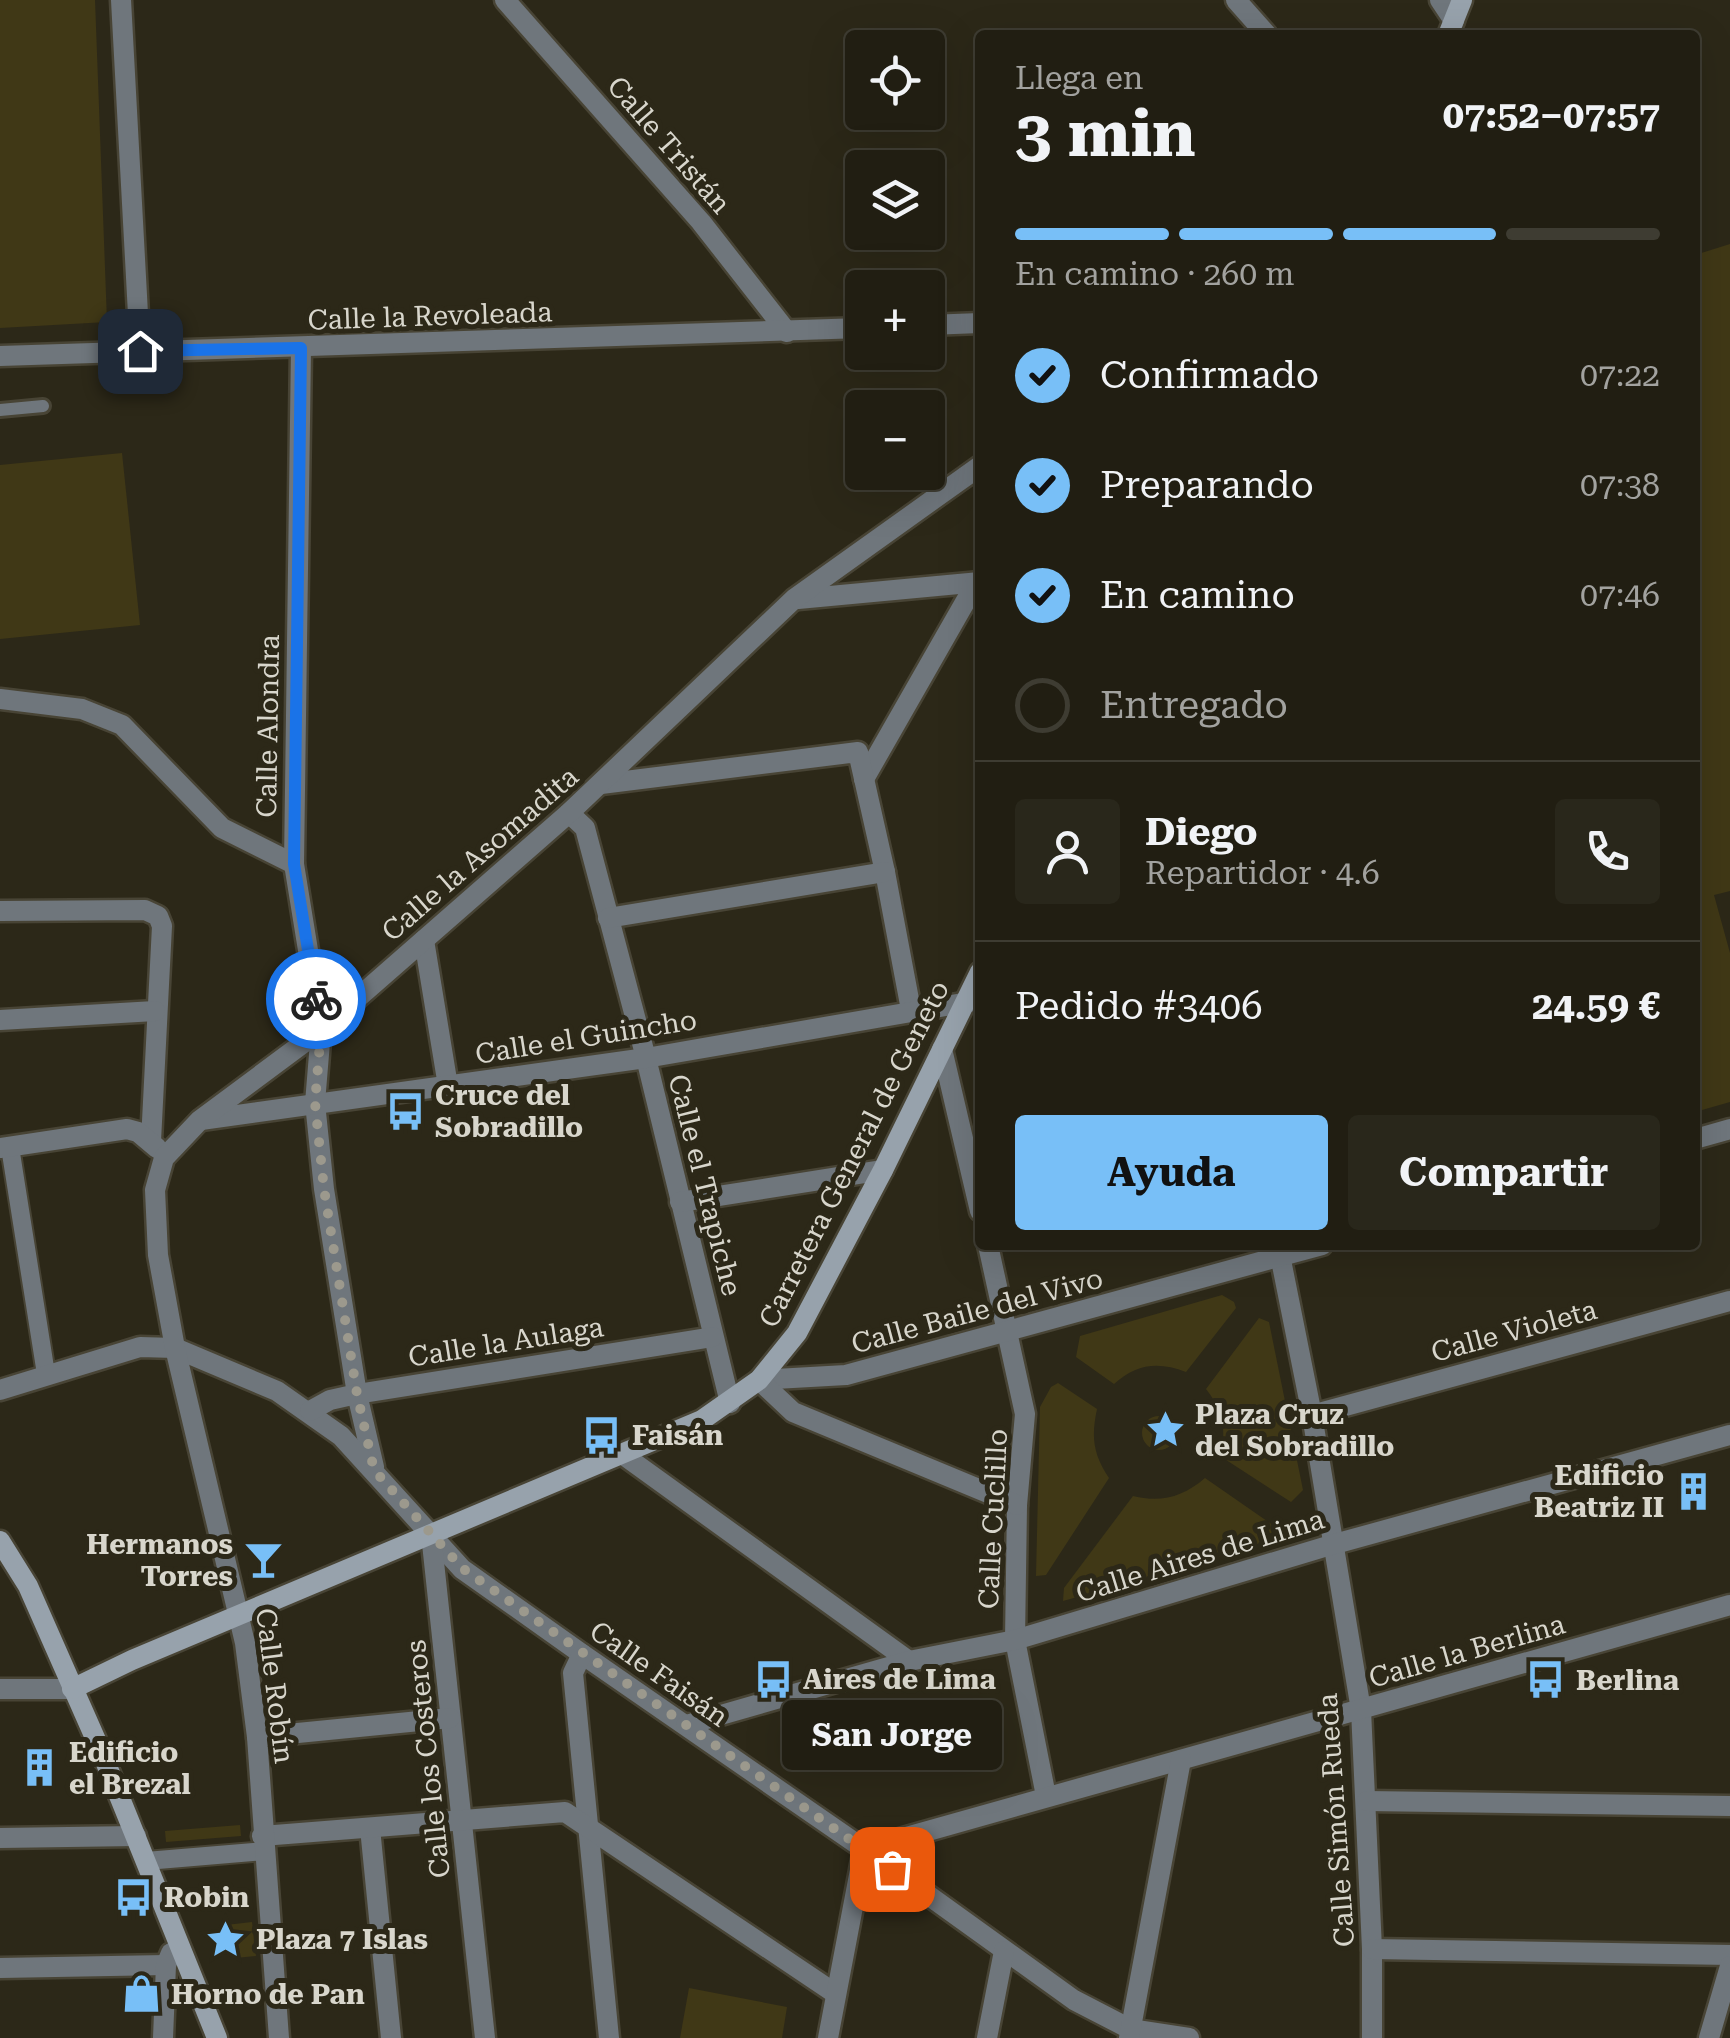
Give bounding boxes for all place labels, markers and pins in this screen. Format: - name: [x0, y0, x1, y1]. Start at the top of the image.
- pin: [98, 309, 183, 394]
- place label: Cruce del Sobradillo: [435, 1079, 583, 1144]
- bus stop icon: Cruce del Sobradillo: [384, 1090, 426, 1132]
- place label: Plaza Cruz del Sobradillo: [1195, 1398, 1394, 1463]
- place icon: Plaza Cruz del Sobradillo: [1144, 1409, 1186, 1451]
- bus stop icon: Faisán: [581, 1414, 623, 1456]
- place label: Faisán: [632, 1419, 723, 1452]
- place label: Edificio Beatriz II: [1534, 1459, 1664, 1524]
- building icon: Edificio Beatriz II: [1673, 1470, 1715, 1512]
- place label: Hermanos Torres: [86, 1528, 233, 1593]
- bar icon: Hermanos Torres: [242, 1539, 284, 1581]
- bus stop icon: Aires de Lima: [752, 1658, 794, 1700]
- bus stop icon: Berlina: [1525, 1659, 1567, 1701]
- place label: Aires de Lima: [803, 1663, 996, 1696]
- place label: Berlina: [1576, 1664, 1680, 1697]
- callout: San Jorge: [782, 1699, 1002, 1769]
- place label: Edificio el Brezal: [69, 1736, 191, 1801]
- building icon: Edificio el Brezal: [18, 1747, 60, 1789]
- pin: [850, 1827, 935, 1912]
- bus stop icon: Robin: [113, 1876, 155, 1918]
- place label: Robin: [164, 1881, 249, 1914]
- place icon: Plaza 7 Islas: [205, 1918, 247, 1960]
- place label: Plaza 7 Islas: [256, 1923, 428, 1956]
- shop icon: Horno de Pan: [120, 1973, 162, 2015]
- place label: Horno de Pan: [171, 1978, 365, 2011]

